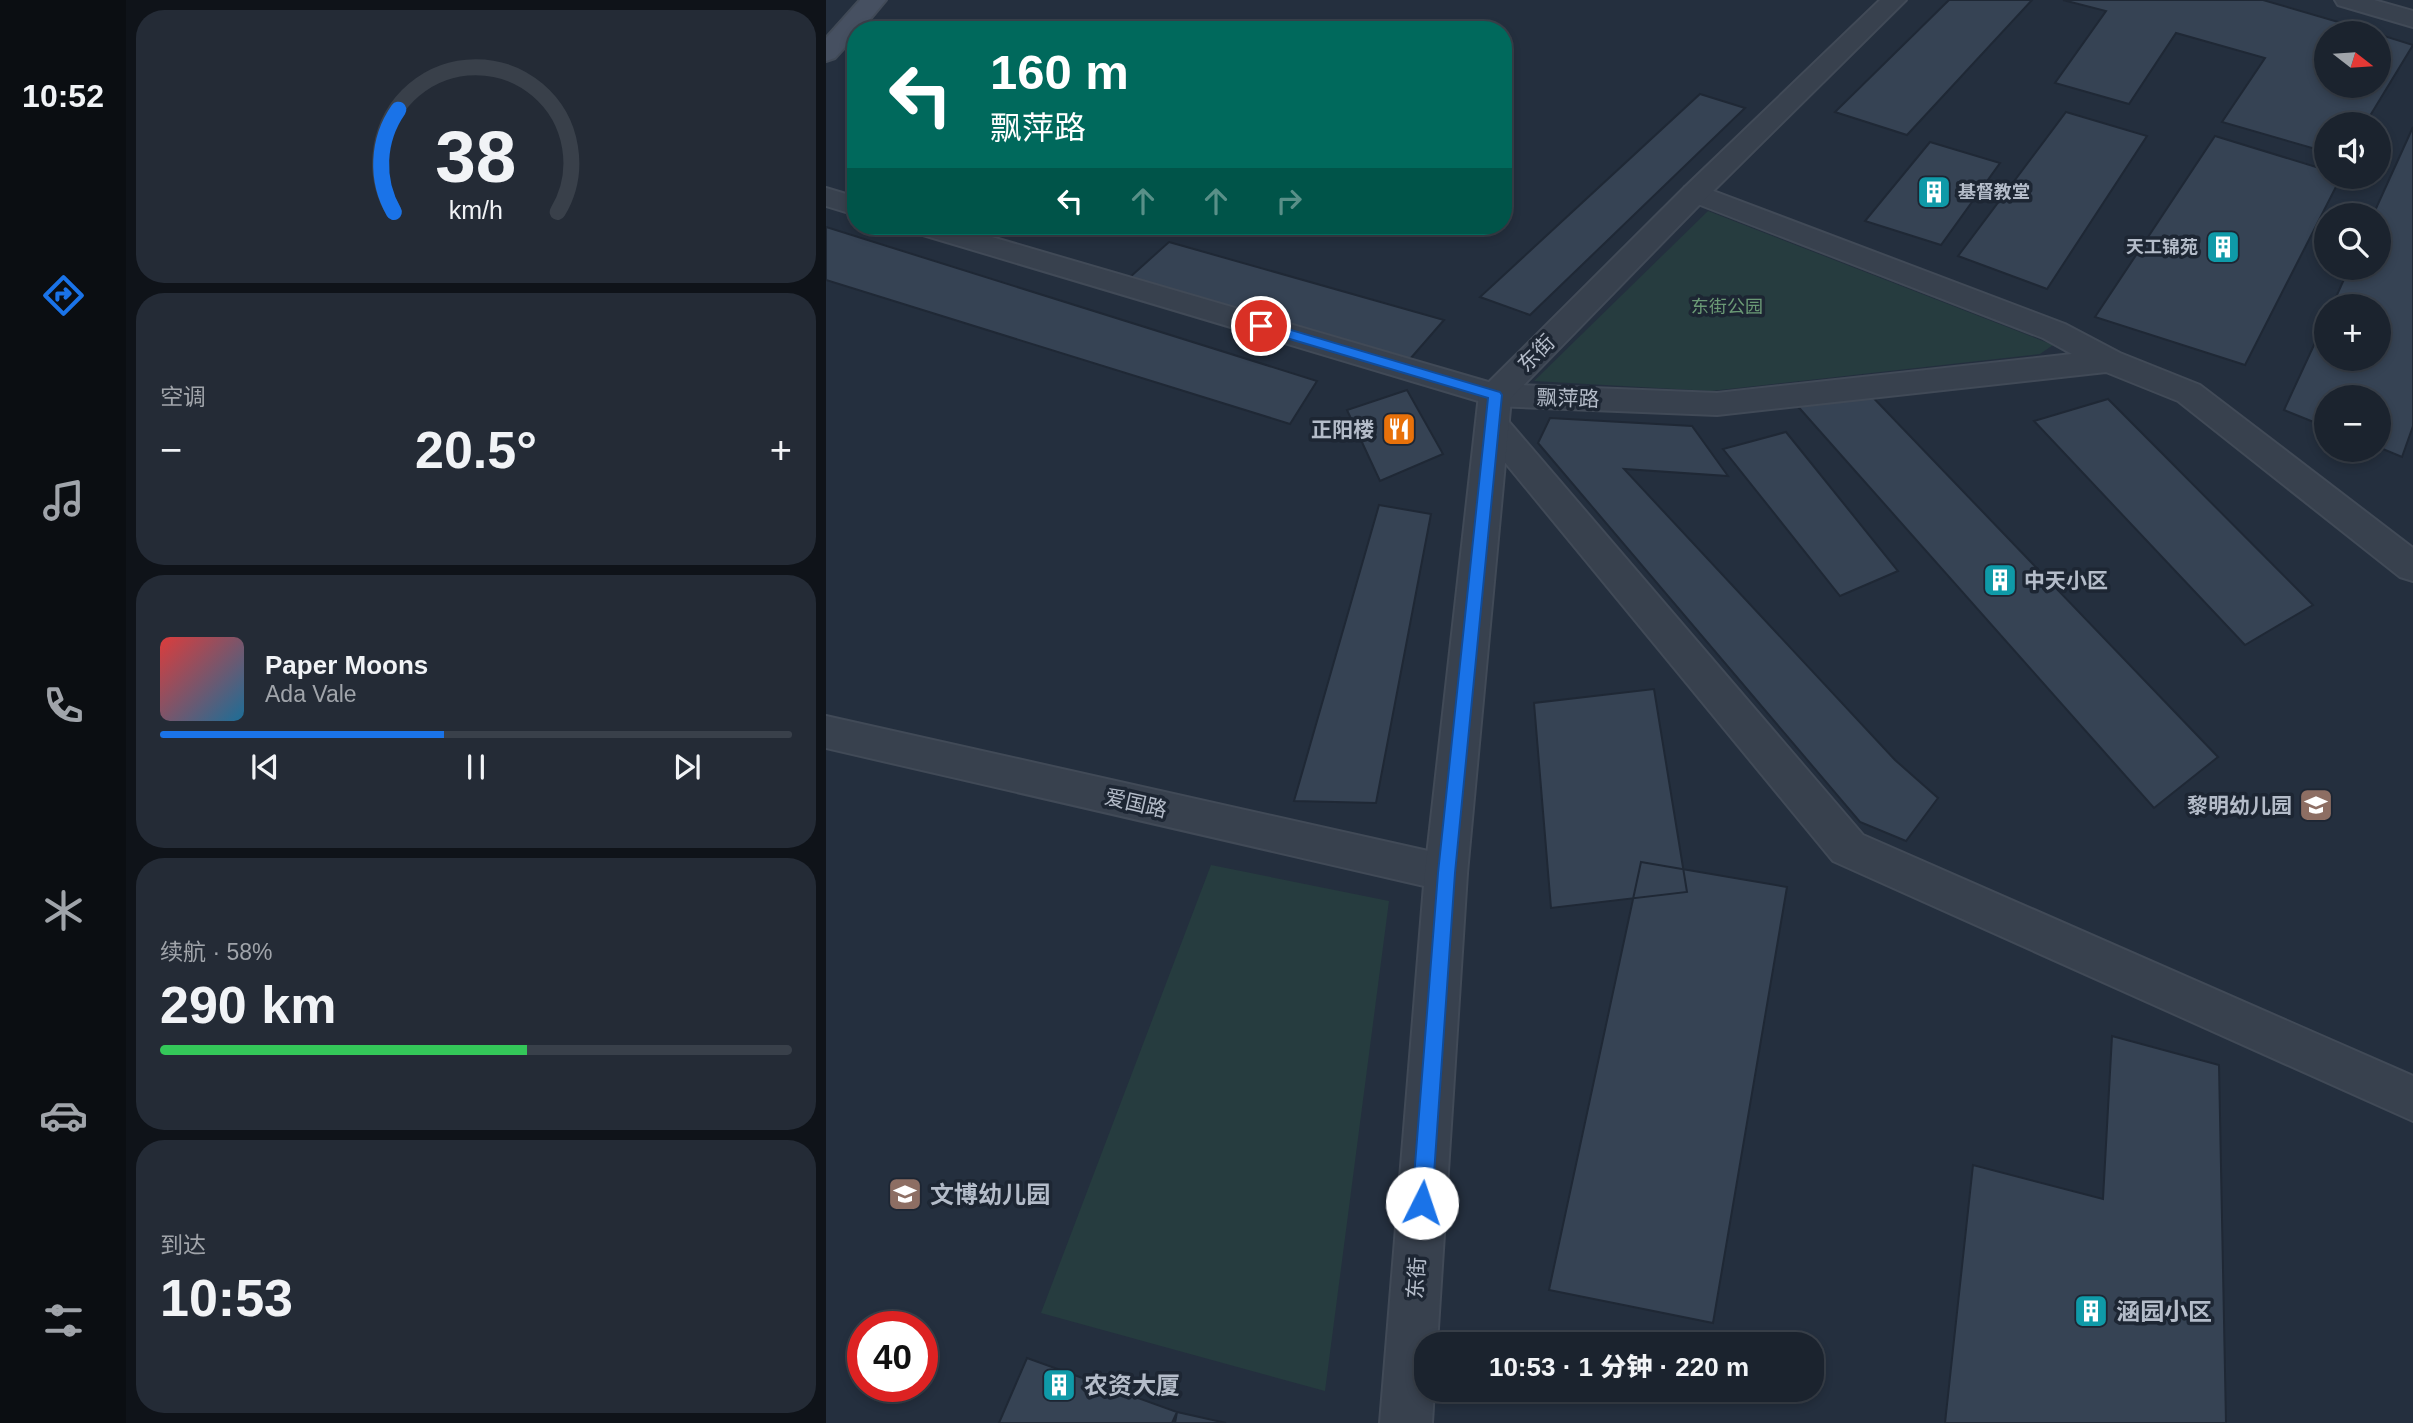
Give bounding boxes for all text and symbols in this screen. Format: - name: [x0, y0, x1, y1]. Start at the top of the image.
- north arrow: [2314, 21, 2390, 98]
- map controls: [2314, 21, 2391, 462]
- text: 160 m: [990, 45, 1129, 99]
- icon: left: [875, 49, 966, 140]
- text: 10:52: [22, 78, 104, 114]
- text: 飘萍路: [990, 110, 1086, 146]
- button: sound: [2314, 112, 2391, 189]
- text: 38: [436, 117, 516, 198]
- building icon: 基督教堂: [1915, 173, 1953, 211]
- icon: left: [1051, 182, 1089, 220]
- icon: ahead: [1124, 182, 1162, 220]
- icon: ahead: [1197, 182, 1235, 220]
- icon: right: [1270, 182, 1308, 220]
- place label: 基督教堂: [1958, 182, 2030, 202]
- text: km/h: [449, 196, 503, 224]
- button: search: [2314, 203, 2391, 280]
- building icon: 天工锦苑: [2204, 228, 2242, 266]
- place label: 天工锦苑: [2126, 237, 2198, 257]
- icon: directions: [39, 271, 88, 320]
- button: +: [2314, 294, 2391, 371]
- pin: [1231, 296, 1291, 356]
- park label: 东街公园: [1691, 297, 1763, 317]
- icon: arrive: [1242, 307, 1280, 345]
- street label: 东街: [1513, 330, 1559, 376]
- text: 空调: [160, 384, 206, 410]
- street label: 飘萍路: [1536, 385, 1600, 411]
- button: −: [2314, 385, 2391, 462]
- restaurant icon: 正阳楼: [1380, 410, 1418, 448]
- place label: 正阳楼: [1311, 418, 1374, 441]
- text: 20.5°: [415, 421, 537, 479]
- text: −: [160, 429, 182, 471]
- text: +: [770, 429, 792, 471]
- icon: music: [39, 476, 88, 525]
- building icon: 中天小区: [1981, 561, 2019, 599]
- place label: 中天小区: [2024, 569, 2108, 592]
- text: Paper Moons: [265, 650, 428, 680]
- icon: phone: [39, 681, 88, 730]
- text: Ada Vale: [265, 681, 357, 707]
- icon: previous: [246, 748, 284, 786]
- icon: pause: [457, 748, 495, 786]
- icon: next: [668, 748, 706, 786]
- street label: 爱国路: [1103, 785, 1169, 821]
- school or university icon: 黎明幼儿园: [2297, 786, 2335, 824]
- place label: 黎明幼儿园: [2187, 794, 2292, 817]
- icon: climate: [39, 886, 88, 935]
- text: 续航 · 58%: [160, 939, 272, 965]
- text: 290 km: [160, 976, 336, 1034]
- icon: car: [39, 1091, 88, 1140]
- position arrow: [1385, 1166, 1459, 1240]
- school or university icon: 文博幼儿园: [886, 1175, 924, 1213]
- place label: 文博幼儿园: [930, 1181, 1050, 1208]
- text: 到达: [160, 1232, 206, 1258]
- street label: 东街: [1403, 1256, 1429, 1300]
- text: 10:53: [160, 1269, 293, 1327]
- building icon: 涵园小区: [2072, 1292, 2110, 1330]
- icon: filters: [39, 1296, 88, 1345]
- place label: 涵园小区: [2116, 1298, 2212, 1325]
- speed limit sign: 40: [847, 1311, 938, 1402]
- text: 10:53 · 1 分钟 · 220 m: [1489, 1352, 1749, 1382]
- building icon: 农资大厦: [1040, 1366, 1078, 1404]
- place label: 农资大厦: [1084, 1372, 1180, 1399]

